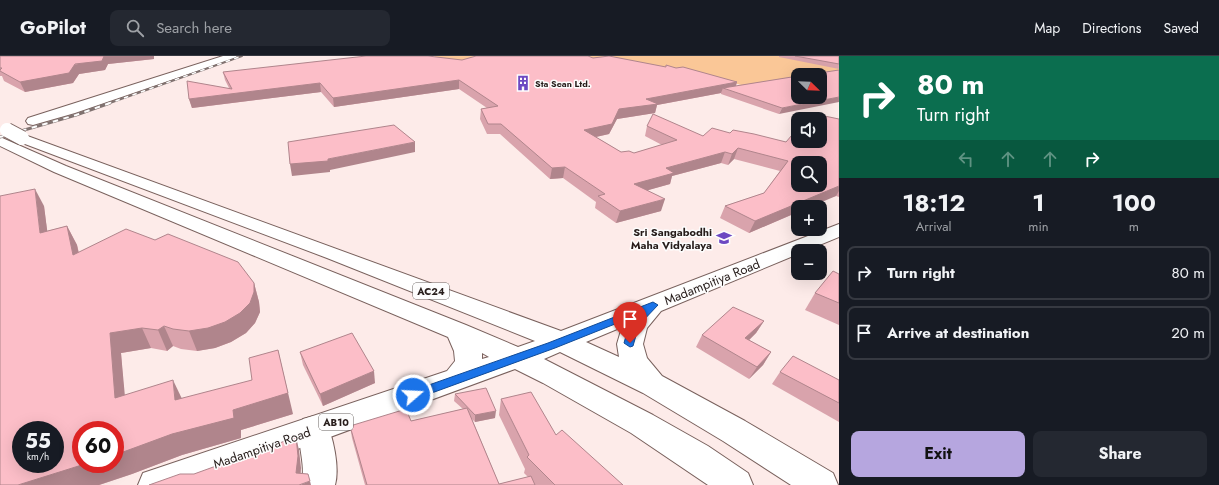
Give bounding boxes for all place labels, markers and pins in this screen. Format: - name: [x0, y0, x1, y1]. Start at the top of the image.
- building icon: Sta Sean Ltd.: [514, 74, 532, 92]
- place label: Sta Sean Ltd.: [535, 77, 591, 90]
- place label: Sri Sangabodhi Maha Vidyalaya: [631, 224, 712, 253]
- school or university icon: Sri Sangabodhi Maha Vidyalaya: [715, 229, 733, 247]
- pin: [613, 302, 647, 343]

